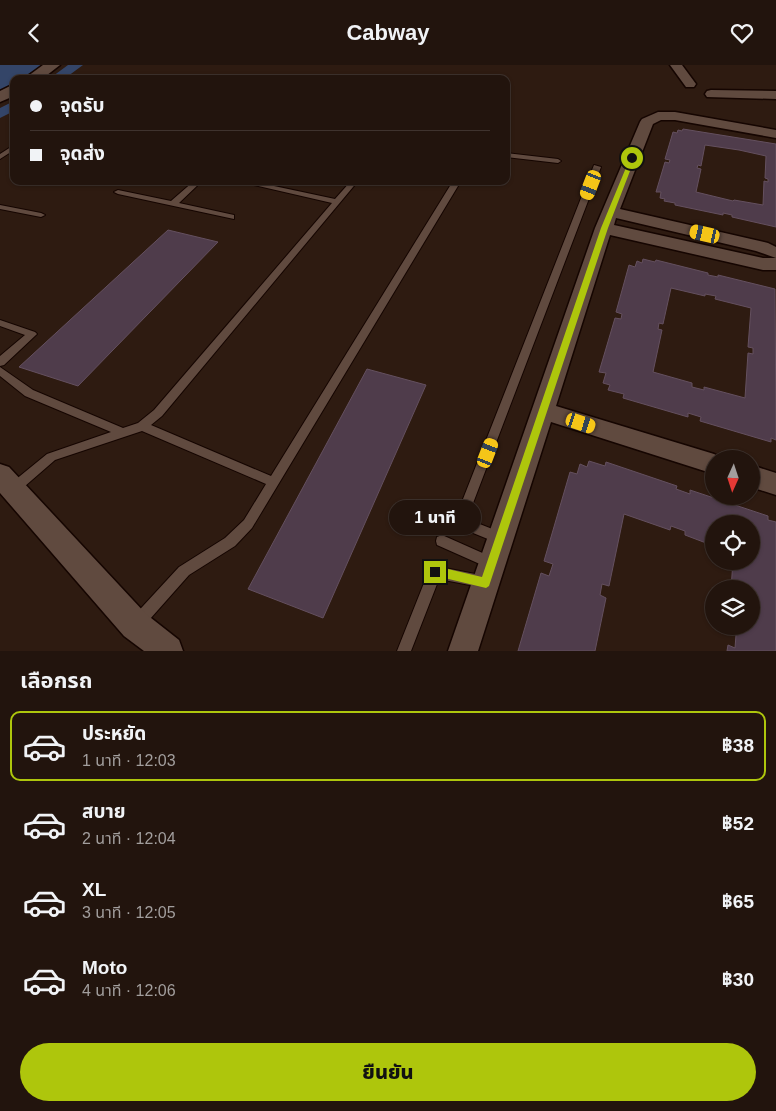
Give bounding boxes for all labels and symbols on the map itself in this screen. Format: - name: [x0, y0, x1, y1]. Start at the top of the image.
- route start: [621, 147, 643, 169]
- car: [578, 168, 603, 202]
- car: [688, 223, 721, 245]
- car: [564, 411, 597, 435]
- car: [475, 436, 500, 470]
- north arrow: [705, 450, 760, 505]
- callout: 1 นาที: [389, 499, 481, 535]
- route end: [424, 561, 446, 583]

